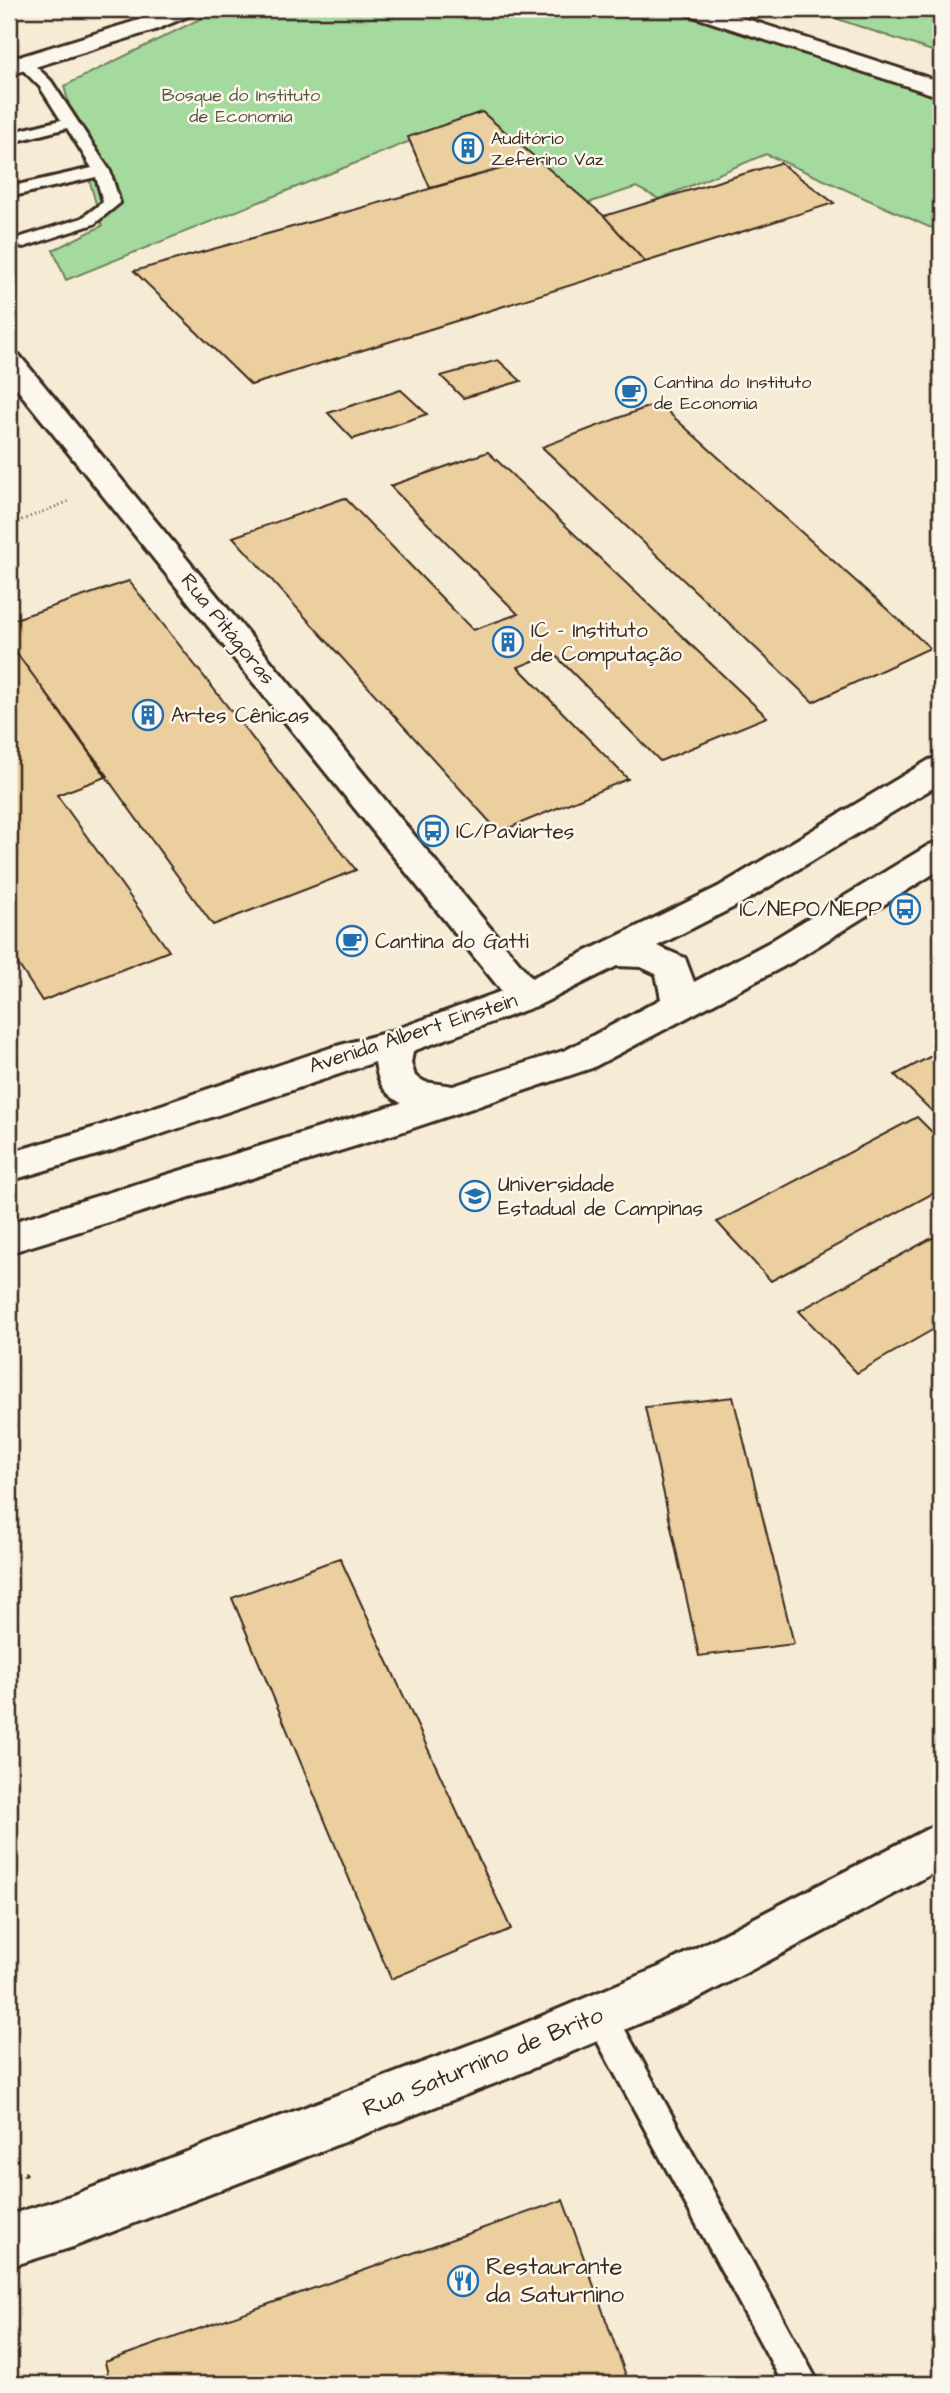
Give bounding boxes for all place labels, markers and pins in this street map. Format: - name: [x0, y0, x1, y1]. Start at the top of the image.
- place label: Auditório Zeferino Vaz: [491, 126, 604, 172]
- building icon: Auditório Zeferino Vaz: [451, 131, 485, 165]
- place label: Cantina do Instituto de Economia: [654, 370, 811, 416]
- cafe icon: Cantina do Instituto de Economia: [614, 375, 648, 409]
- place label: IC - Instituto de Computação: [531, 616, 682, 670]
- building icon: IC - Instituto de Computação: [491, 625, 525, 659]
- building icon: Artes Cênicas: [131, 698, 165, 732]
- place label: Artes Cênicas: [171, 701, 309, 730]
- bus stop icon: IC/Paviartes: [416, 814, 450, 848]
- place label: IC/Paviartes: [456, 817, 574, 846]
- bus stop icon: IC/NEPO/NEPP: [888, 892, 922, 926]
- place label: IC/NEPO/NEPP: [739, 895, 883, 924]
- cafe icon: Cantina do Gatti: [335, 924, 369, 958]
- place label: Cantina do Gatti: [375, 927, 529, 956]
- place label: Universidade Estadual de Campinas: [498, 1170, 703, 1224]
- school or university icon: Universidade Estadual de Campinas: [458, 1179, 492, 1213]
- place label: Restaurante da Saturnino: [486, 2250, 625, 2312]
- restaurant icon: Restaurante da Saturnino: [446, 2264, 480, 2298]

